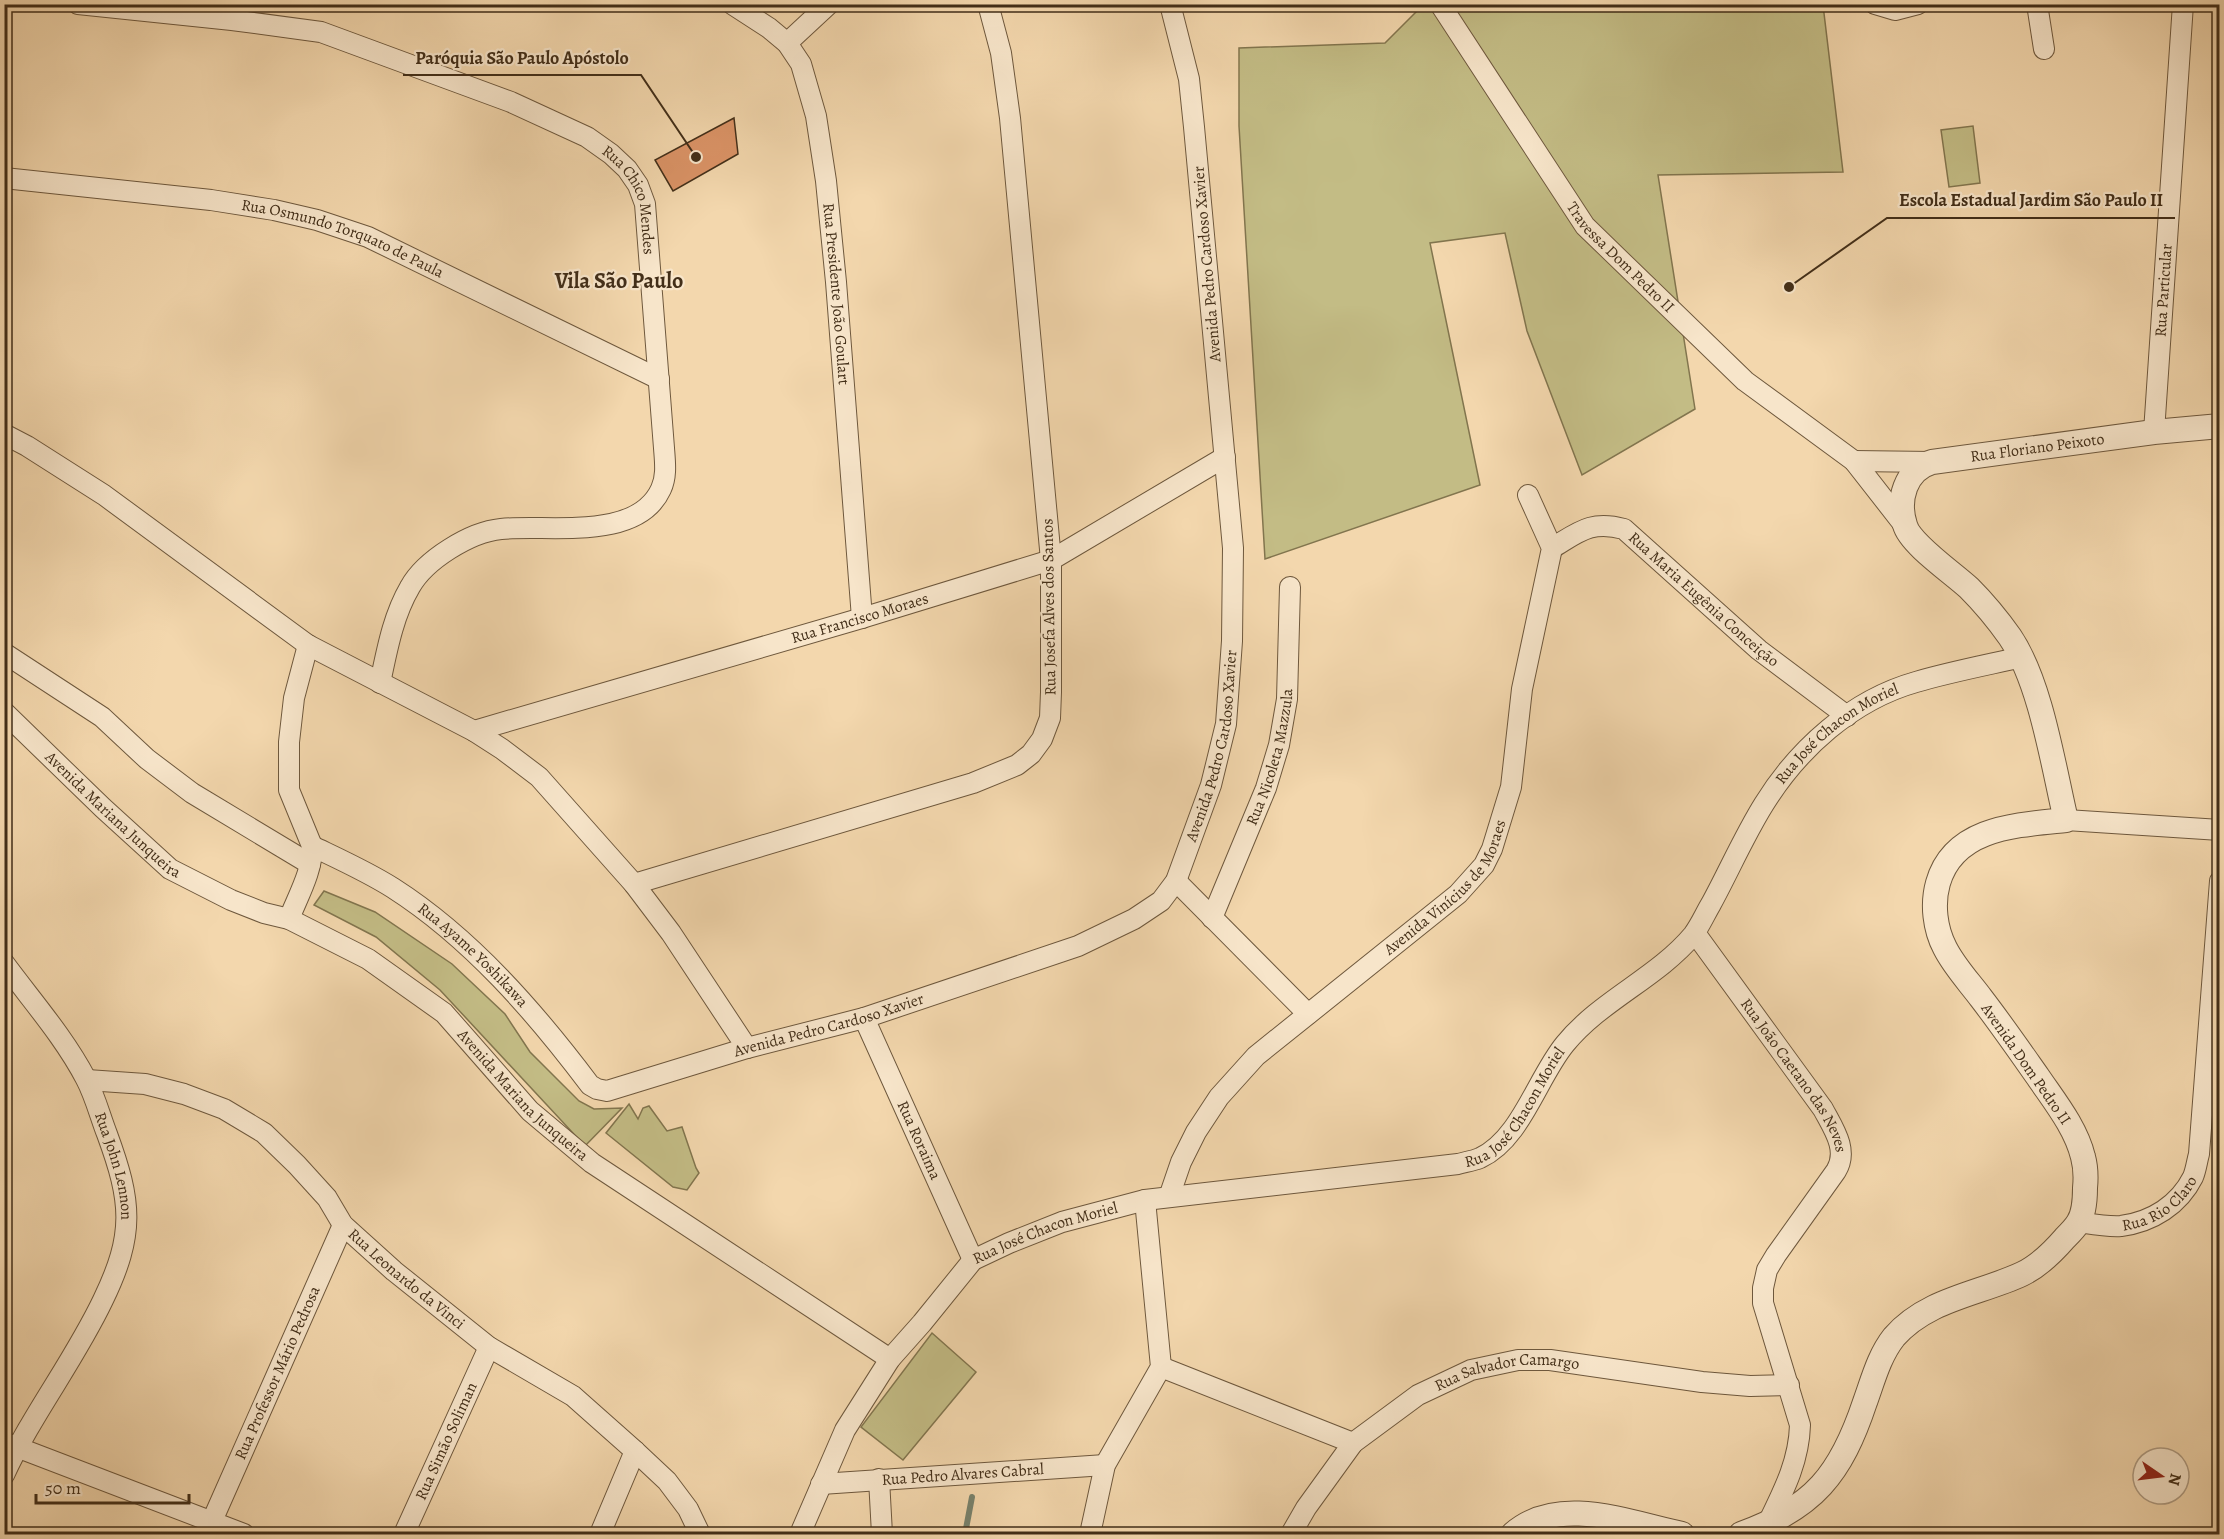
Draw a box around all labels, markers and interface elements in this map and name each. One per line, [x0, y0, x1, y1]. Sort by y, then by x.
callout: Paróquia São Paulo Apóstolo [403, 39, 641, 75]
text: Paróquia São Paulo Apóstolo [415, 46, 629, 70]
street label: Rua Chico Mendes [598, 140, 660, 255]
street label: Avenida Pedro Cardoso Xavier [1187, 165, 1227, 364]
callout: Escola Estadual Jardim São Paulo II [1887, 182, 2175, 218]
text: Escola Estadual Jardim São Paulo II [1899, 188, 2163, 212]
street label: Rua Osmundo Torquato de Paula [240, 194, 448, 284]
street label: Travessa Dom Pedro II [1561, 198, 1679, 318]
street label: Rua Presidente João Goulart [817, 202, 855, 386]
street label: Rua Particular [2149, 243, 2178, 338]
district label: Vila São Paulo [554, 266, 683, 296]
street label: Rua Floriano Peixoto [1969, 428, 2106, 468]
street label: Rua Josefa Alves dos Santos [1036, 518, 1062, 696]
street label: Rua Maria Eugênia Conceição [1623, 527, 1783, 672]
street label: Rua Francisco Moraes [789, 587, 931, 649]
street label: Avenida Pedro Cardoso Xavier [1180, 649, 1242, 846]
street label: Rua José Chacon Moriel [1770, 678, 1902, 789]
street label: Rua Nicoleta Mazzula [1241, 688, 1298, 829]
street label: Avenida Mariana Junqueira [39, 746, 185, 884]
street label: Avenida Vinícius de Moraes [1378, 817, 1511, 961]
street label: Rua Ayame Yoshikawa [413, 898, 534, 1013]
street label: Avenida Pedro Cardoso Xavier [730, 988, 927, 1063]
street label: Rua João Caetano das Neves [1735, 994, 1852, 1154]
street label: Avenida Dom Pedro II [1975, 998, 2076, 1129]
street label: Avenida Mariana Junqueira [452, 1024, 593, 1167]
street label: Rua José Chacon Moriel [1462, 1043, 1570, 1173]
street label: Rua Roraima [892, 1097, 947, 1184]
street label: Rua John Lennon [89, 1109, 137, 1220]
street label: Rua Rio Claro [2120, 1172, 2202, 1237]
street label: Rua José Chacon Moriel [969, 1197, 1120, 1270]
street label: Rua Leonardo da Vinci [343, 1223, 470, 1335]
street label: Rua Professor Mário Pedrosa [229, 1282, 326, 1463]
street label: Rua Salvador Camargo [1431, 1349, 1581, 1397]
street label: Rua Simão Soliman [410, 1378, 483, 1504]
north arrow [2131, 1446, 2191, 1506]
street label: Rua Pedro Alvares Cabral [881, 1458, 1045, 1491]
scale bar [36, 1467, 189, 1505]
text: N [2162, 1471, 2187, 1488]
text: 50 m [45, 1476, 81, 1500]

